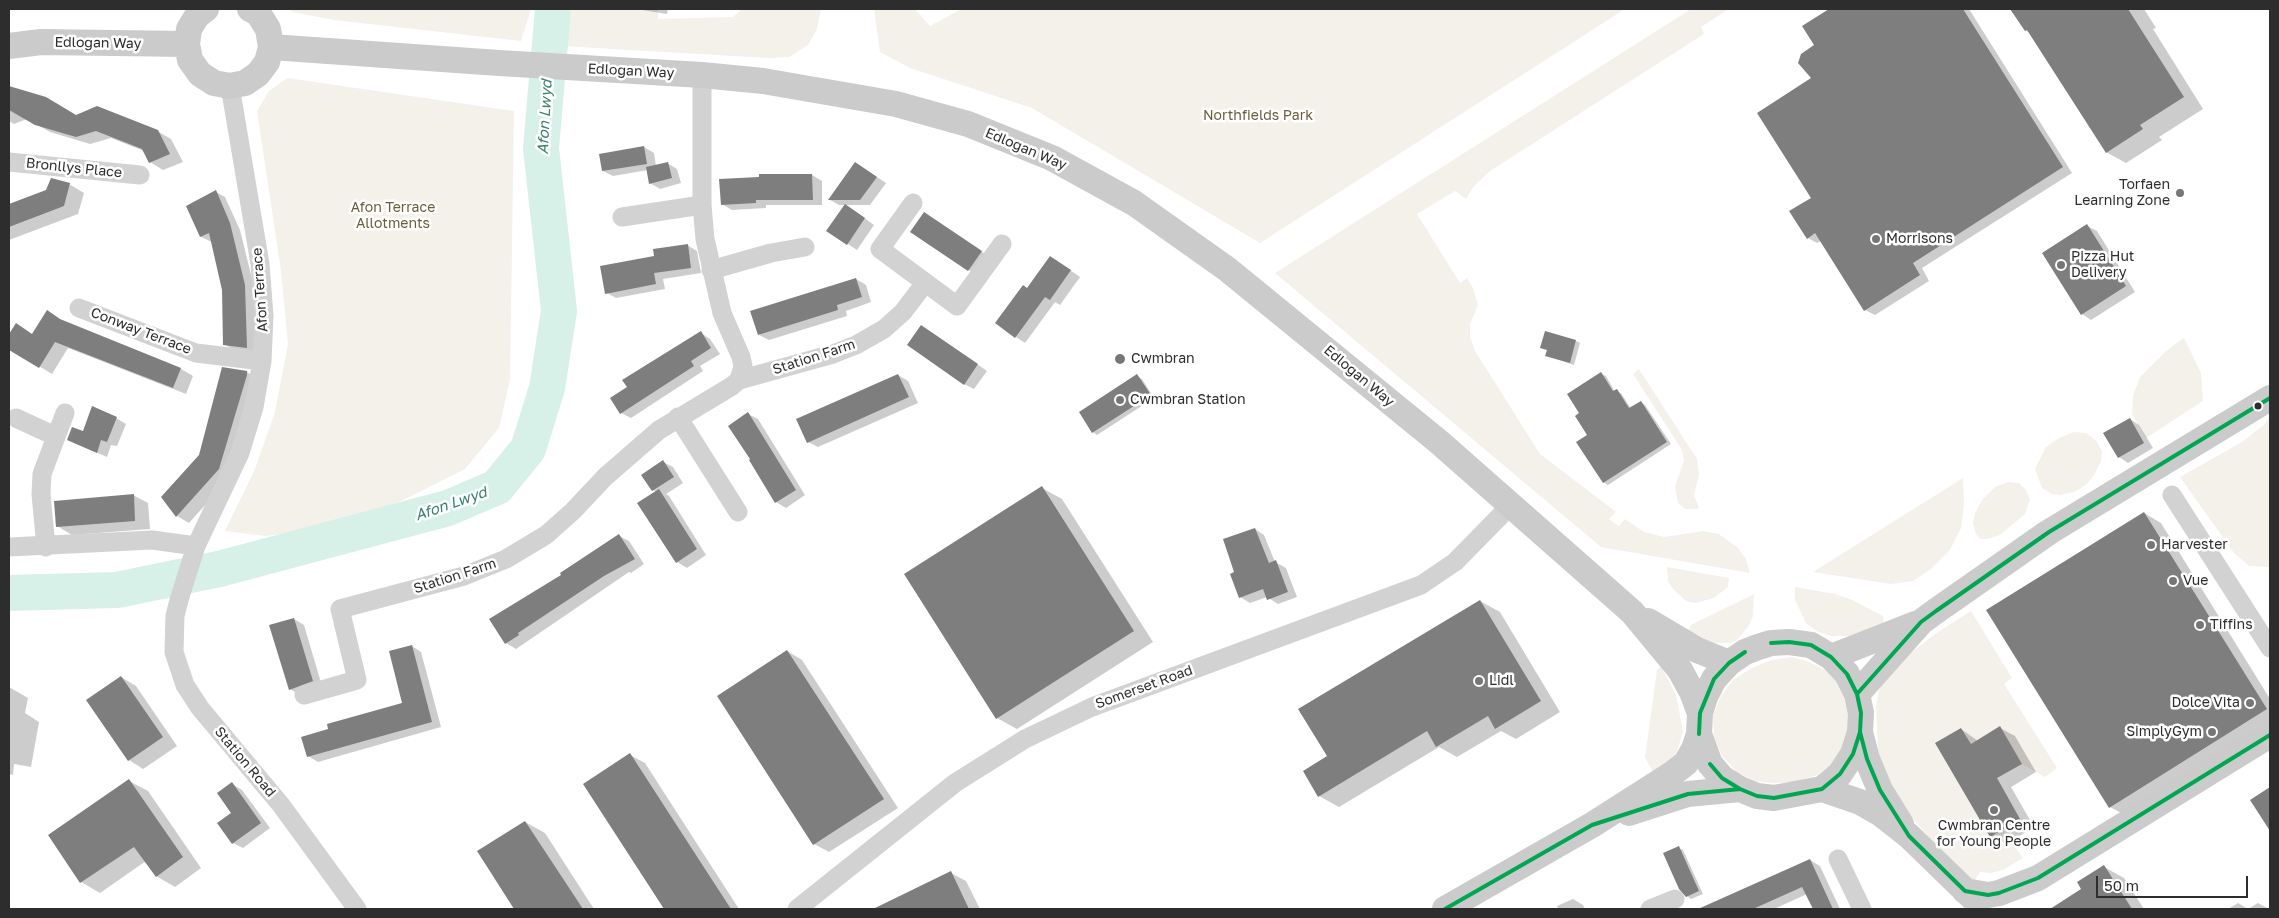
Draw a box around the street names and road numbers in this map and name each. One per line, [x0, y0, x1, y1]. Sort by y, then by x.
street label: Edlogan Way [54, 34, 142, 52]
street label: Edlogan Way [587, 60, 675, 82]
street label: Edlogan Way [983, 124, 1069, 174]
street label: Bronllys Place [25, 155, 123, 181]
street label: Afon Terrace [249, 247, 271, 333]
street label: Conway Terrace [88, 304, 194, 358]
street label: Station Farm [771, 336, 857, 378]
street label: Edlogan Way [1320, 342, 1398, 410]
street label: Station Farm [412, 555, 498, 597]
street label: Somerset Road [1093, 662, 1195, 712]
street label: Station Road [211, 724, 279, 800]

